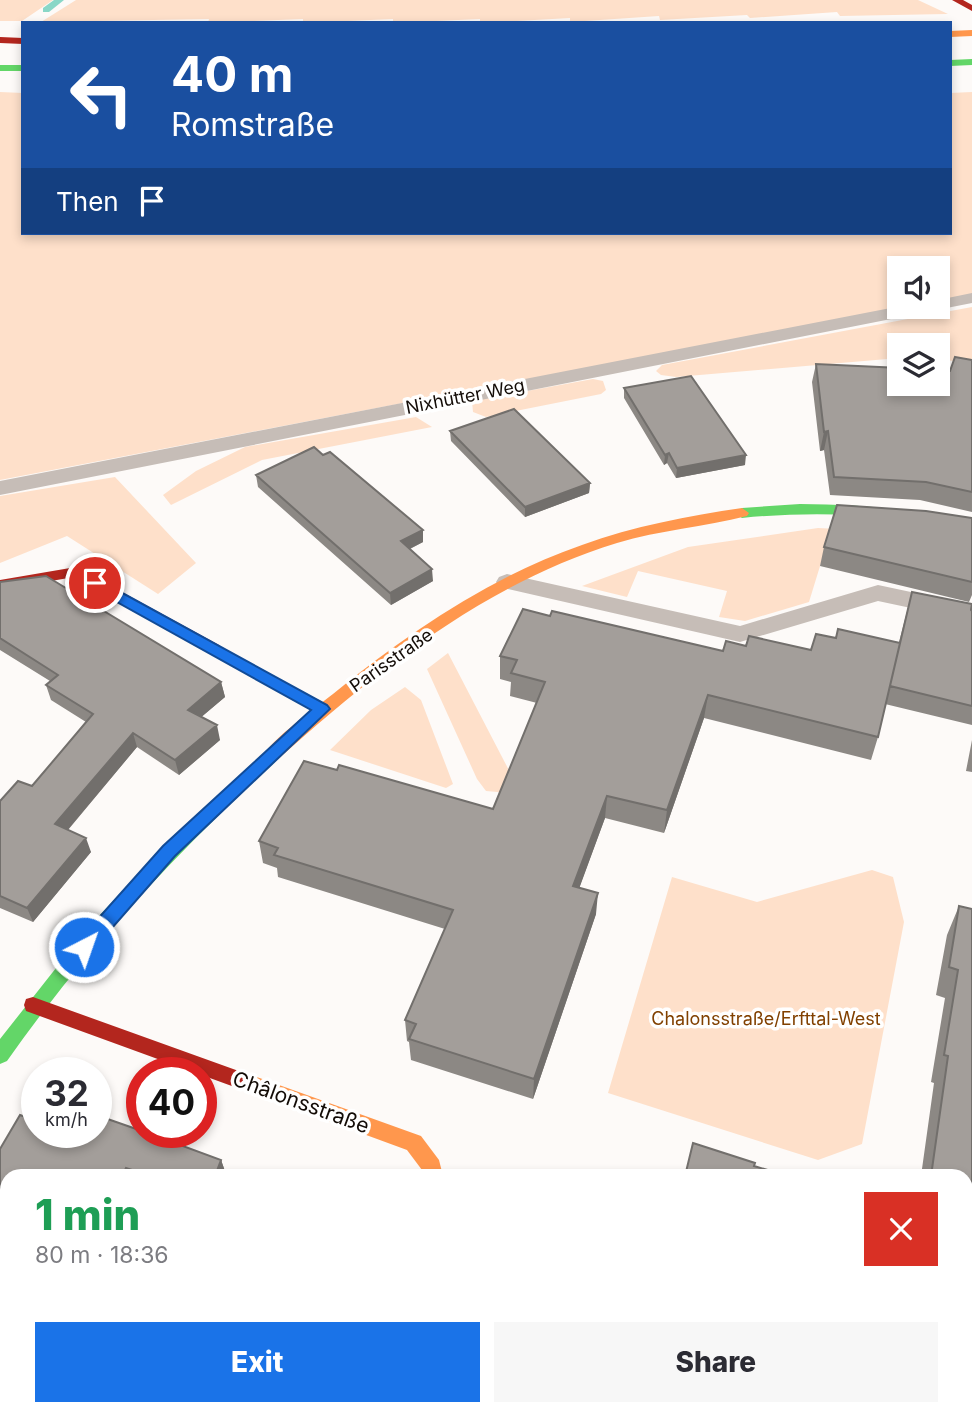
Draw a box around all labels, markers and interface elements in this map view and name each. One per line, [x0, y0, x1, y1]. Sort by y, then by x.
text: 40 m [171, 45, 294, 104]
icon: left [56, 49, 147, 140]
text: Romstraße [171, 105, 334, 144]
icon: arrive [133, 182, 171, 220]
text: Then [56, 186, 119, 217]
map controls [887, 256, 950, 396]
button: sound [887, 256, 950, 319]
button: layers [887, 333, 950, 396]
street label: Nixhütter Weg [404, 374, 526, 418]
pin [65, 553, 125, 613]
icon: arrive [76, 564, 114, 602]
street label: Parisstraße [345, 624, 437, 696]
position arrow [47, 910, 121, 984]
park label: Chalonsstraße/Erfttal-West [651, 1008, 881, 1029]
speed limit sign: 40 [126, 1057, 217, 1148]
street label: Châlonsstraße [229, 1066, 373, 1138]
text: 32 [44, 1072, 89, 1114]
text: km/h [45, 1109, 88, 1130]
text: 1 min [35, 1189, 140, 1240]
button: close [864, 1192, 938, 1266]
text: 80 m · 18:36 [35, 1241, 169, 1269]
button: Exit [35, 1322, 480, 1402]
button: Share [494, 1322, 938, 1402]

